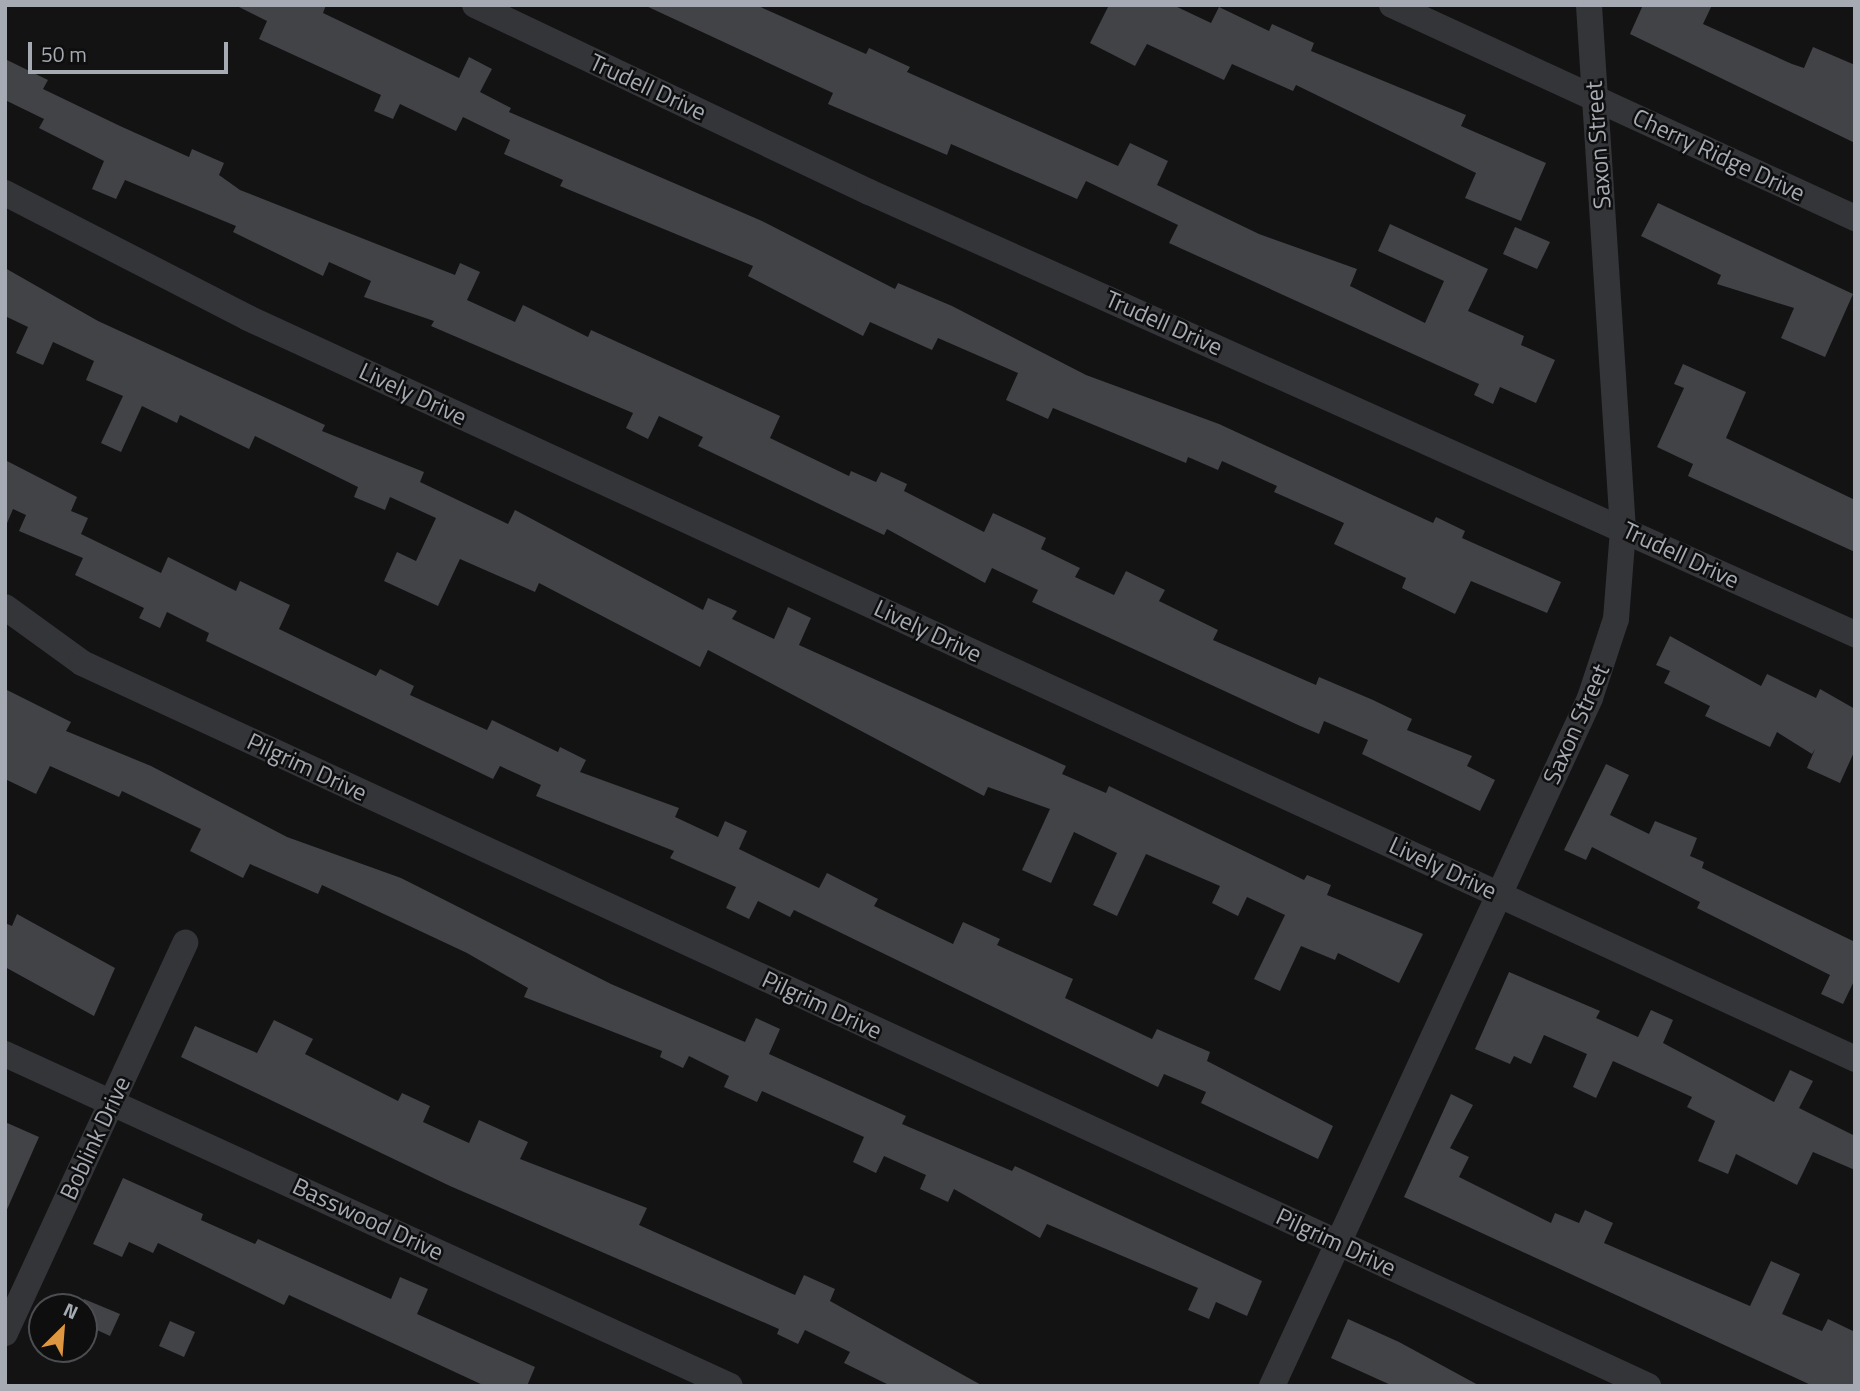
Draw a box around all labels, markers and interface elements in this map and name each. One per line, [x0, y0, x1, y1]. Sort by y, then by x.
scale bar [32, 28, 231, 72]
text: 50 m [41, 38, 87, 70]
street label: Trudell Drive [585, 47, 711, 127]
street label: Saxon Street [1579, 80, 1617, 210]
street label: Cherry Ridge Drive [1628, 103, 1810, 207]
street label: Trudell Drive [1101, 284, 1227, 362]
street label: Lively Drive [355, 357, 471, 431]
street label: Trudell Drive [1618, 515, 1744, 595]
street label: Lively Drive [870, 594, 986, 668]
street label: Saxon Street [1537, 660, 1615, 788]
street label: Pilgrim Drive [243, 727, 371, 807]
street label: Lively Drive [1385, 831, 1501, 905]
street label: Pilgrim Drive [758, 965, 886, 1045]
street label: Boblink Drive [54, 1072, 136, 1204]
street label: Basswood Drive [288, 1172, 448, 1266]
street label: Pilgrim Drive [1272, 1202, 1400, 1282]
north arrow [28, 1293, 98, 1363]
text: N [59, 1294, 83, 1326]

